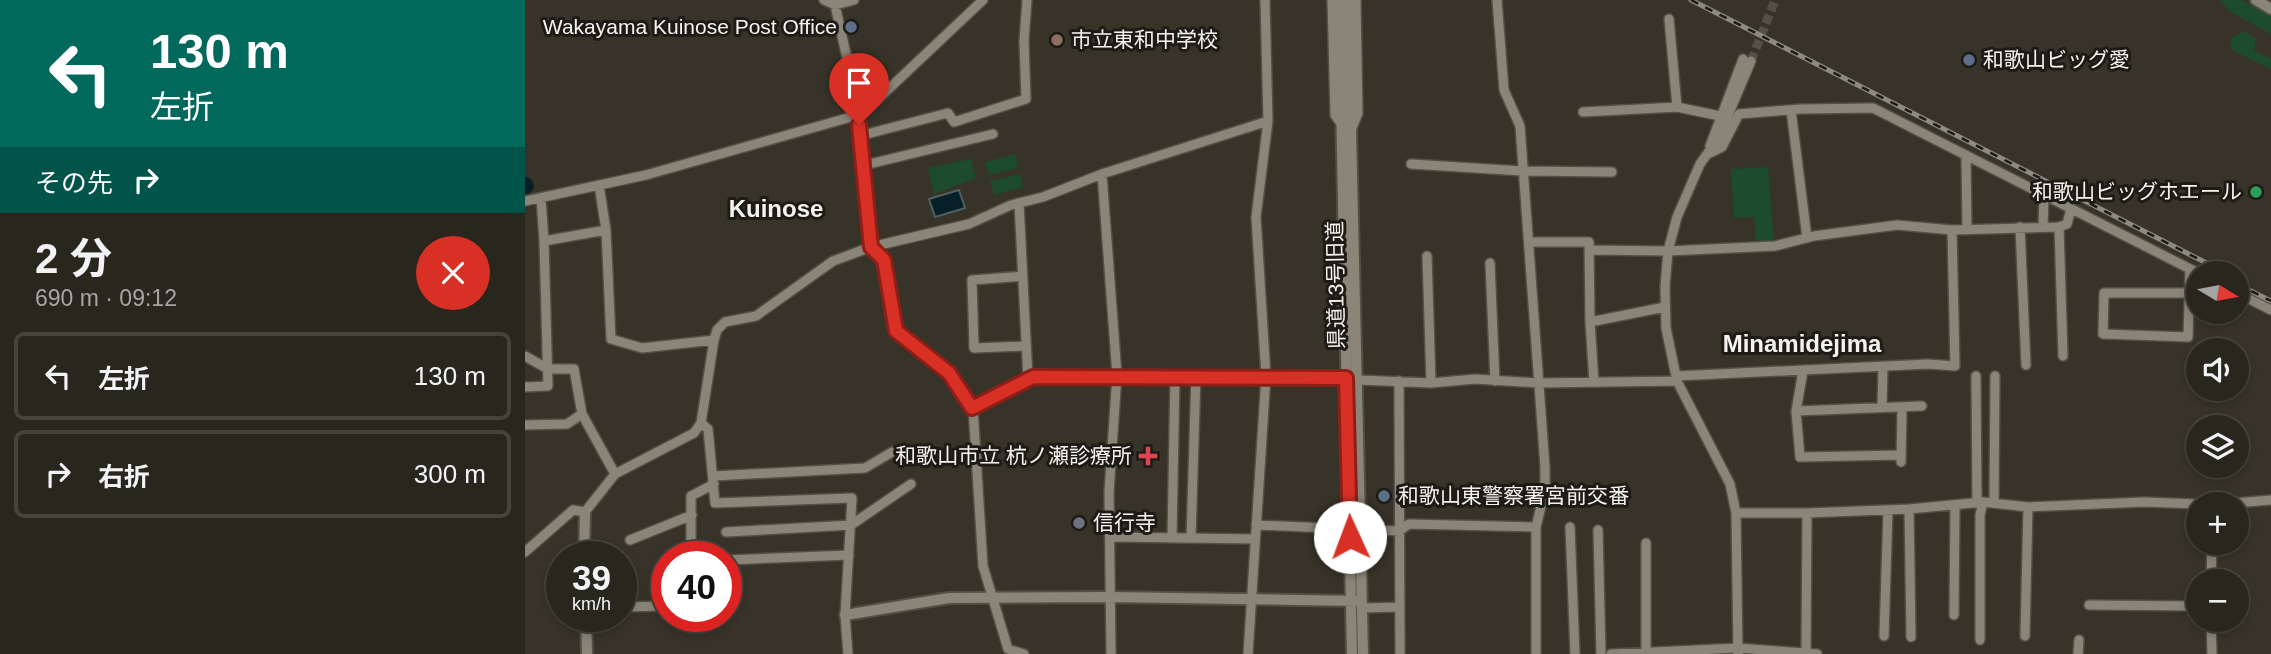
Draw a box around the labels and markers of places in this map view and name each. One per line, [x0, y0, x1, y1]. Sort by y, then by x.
place label: Wakayama Kuinose Post Office [543, 15, 837, 38]
marker: Wakayama Kuinose Post Office [843, 19, 859, 35]
place label: 市立東和中学校 [1071, 28, 1218, 51]
marker: 市立東和中学校 [1049, 32, 1065, 48]
place label: 和歌山ビッグ愛 [1983, 48, 2130, 71]
marker: 和歌山ビッグ愛 [1961, 52, 1977, 68]
pin [829, 53, 889, 125]
place label: 和歌山ビッグホエール [2032, 180, 2242, 203]
marker: 和歌山ビッグホエール [2248, 184, 2264, 200]
place label: 和歌山市立 杭ノ瀬診療所 [895, 444, 1132, 467]
marker: 和歌山市立 杭ノ瀬診療所 [1138, 446, 1158, 466]
place label: 和歌山東警察署宮前交番 [1398, 484, 1629, 507]
marker: 和歌山東警察署宮前交番 [1376, 488, 1392, 504]
place label: 信行寺 [1093, 511, 1156, 534]
marker: 信行寺 [1071, 515, 1087, 531]

